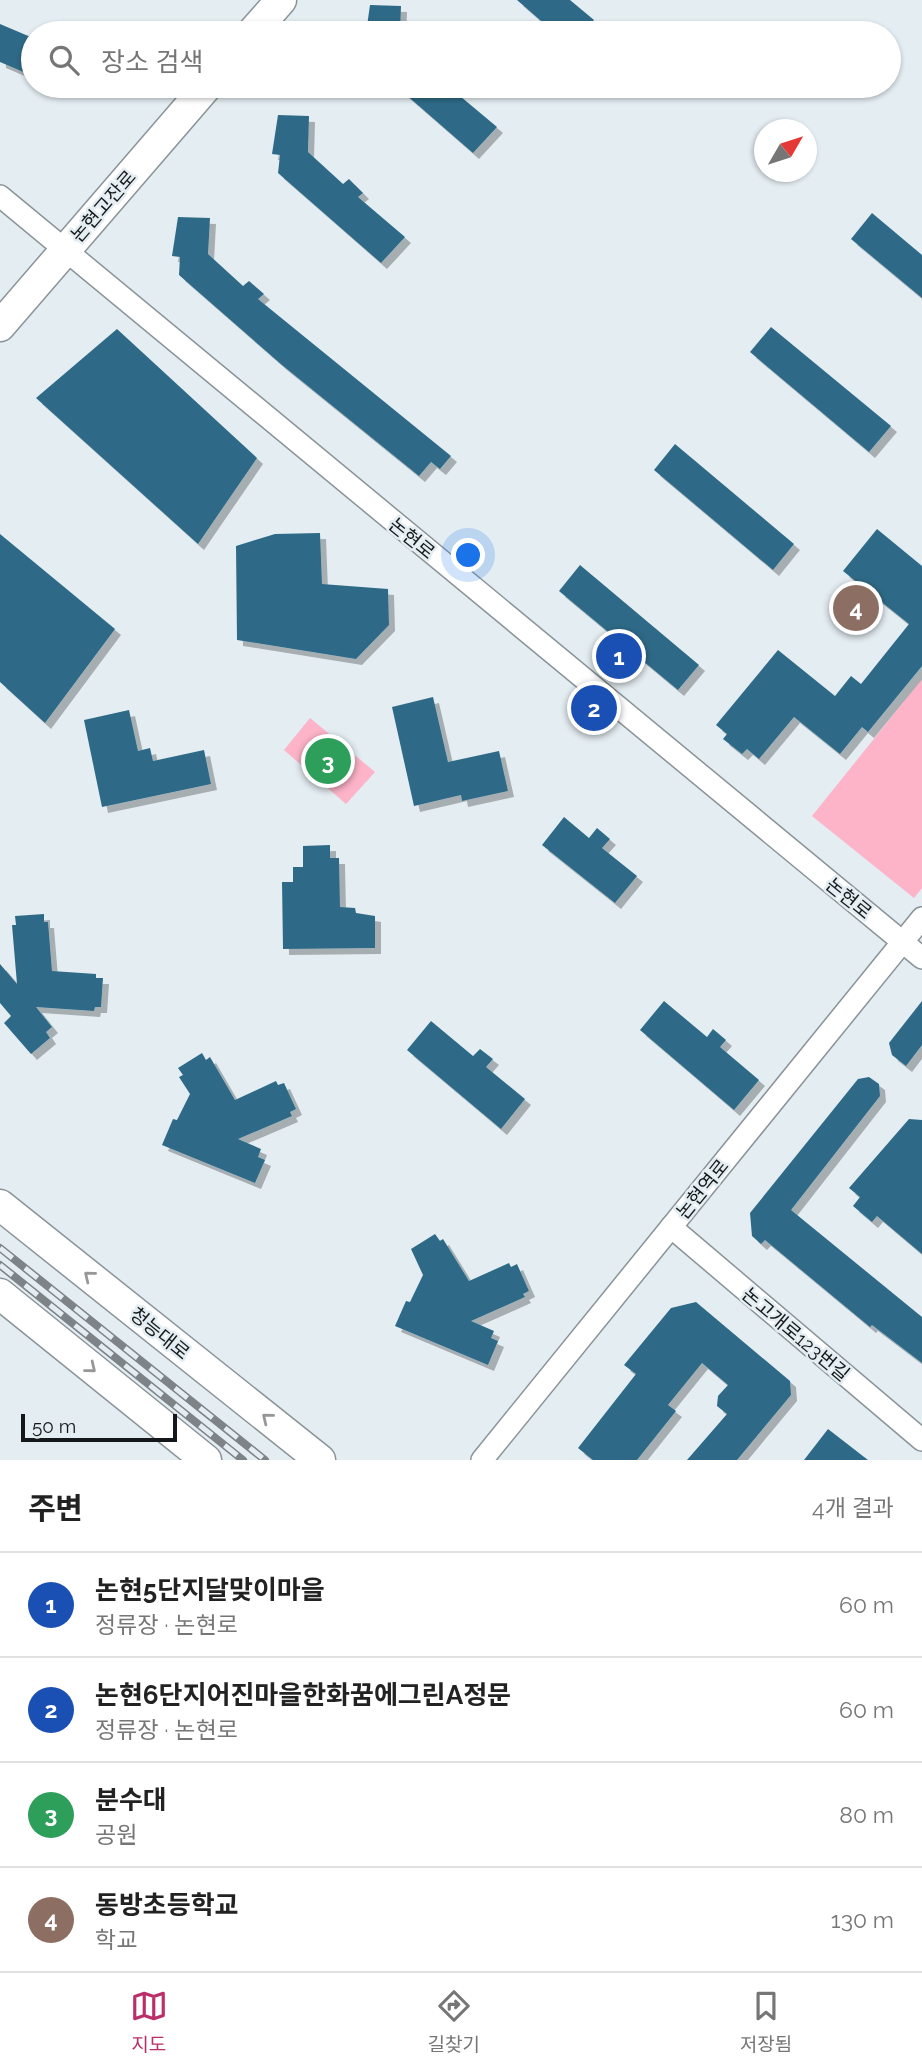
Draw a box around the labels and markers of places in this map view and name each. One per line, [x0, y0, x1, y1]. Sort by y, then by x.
pin: 4 [833, 582, 879, 634]
pin: 1 [596, 630, 642, 682]
pin: 2 [571, 682, 617, 734]
pin: 3 [305, 735, 351, 787]

